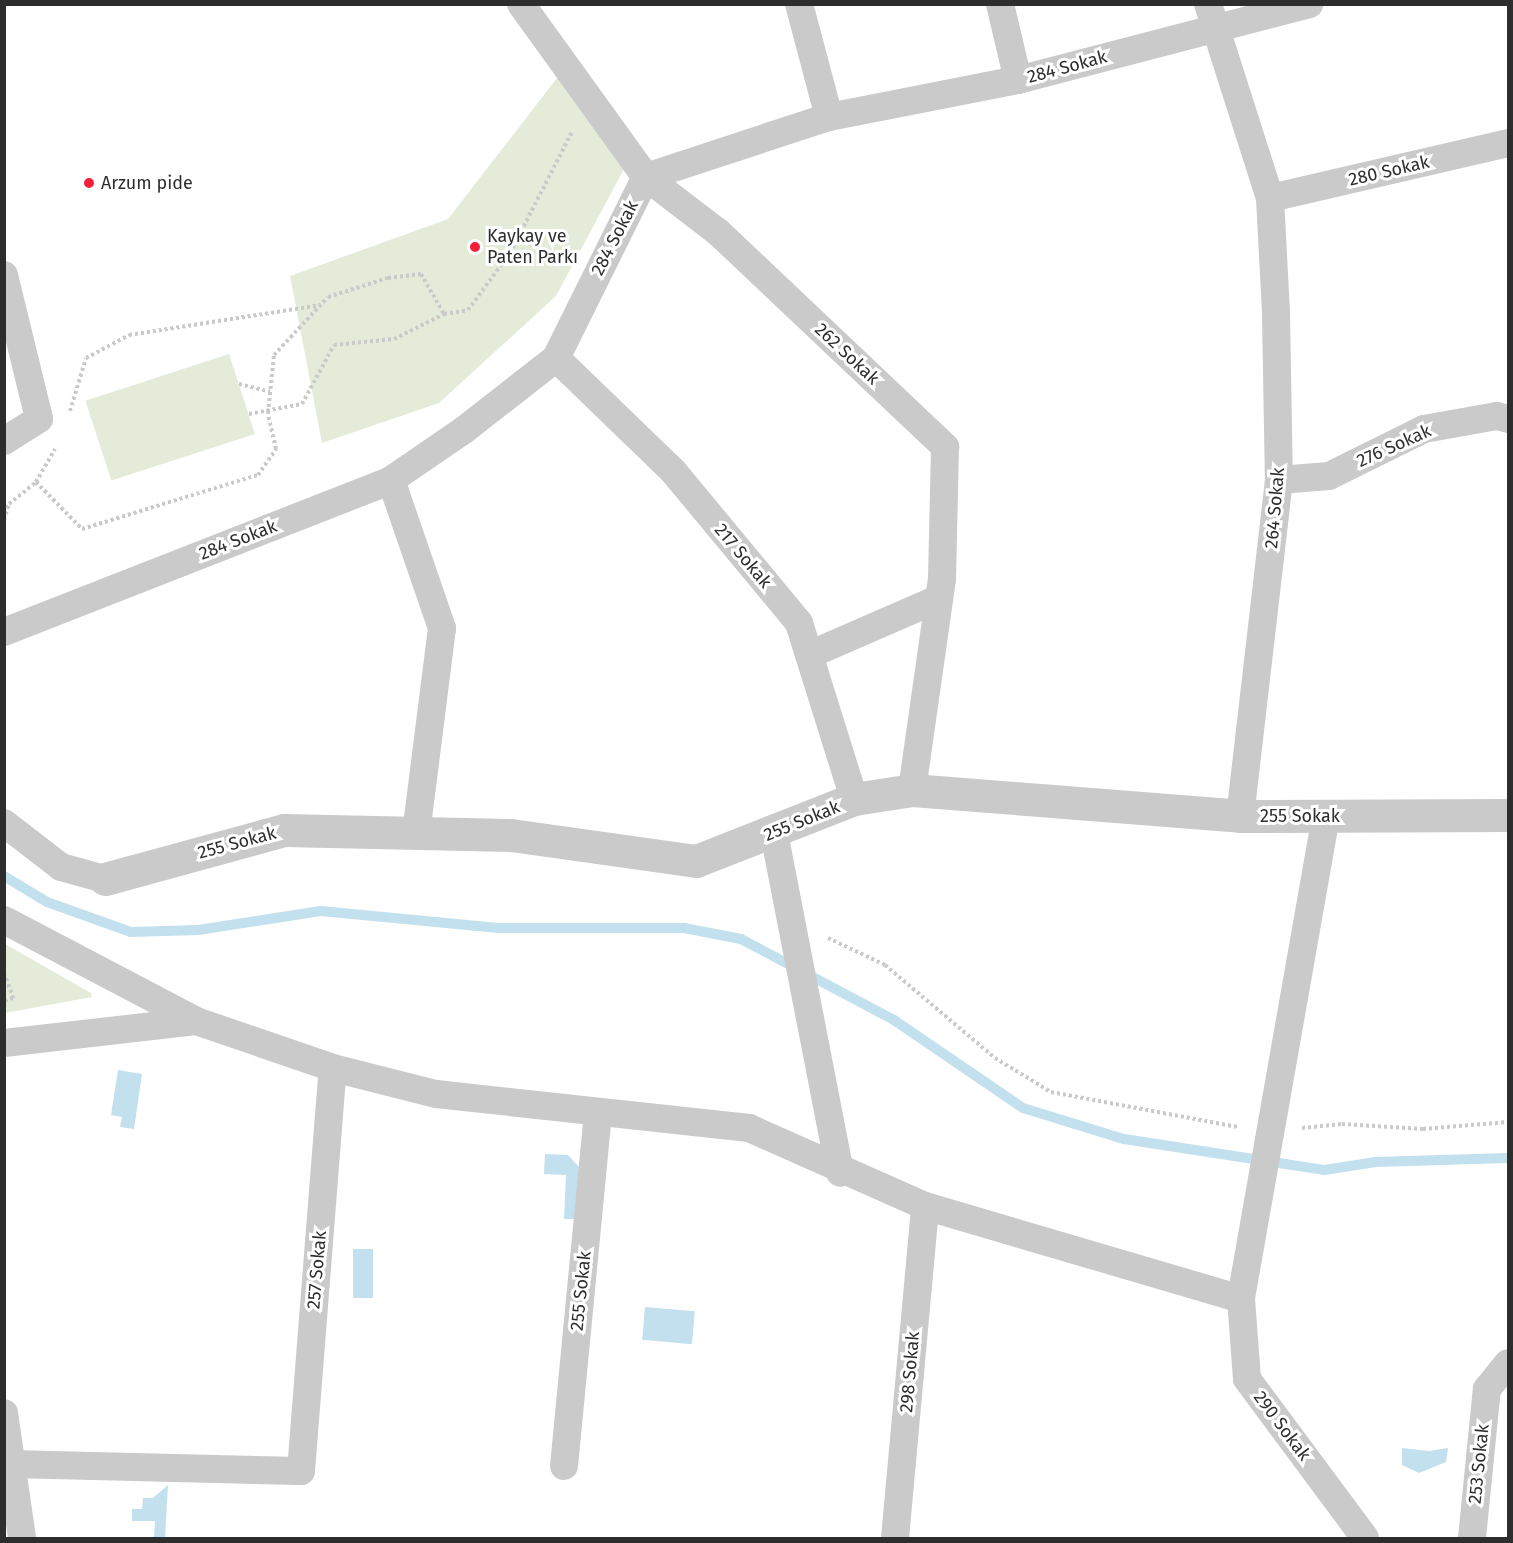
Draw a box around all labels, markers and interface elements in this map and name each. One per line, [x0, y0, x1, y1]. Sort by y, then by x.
street label: 284 Sokak [1025, 46, 1109, 88]
street label: 280 Sokak [1347, 151, 1431, 191]
place label: Arzum pide [101, 172, 193, 194]
marker: Arzum pide [82, 176, 96, 190]
street label: 284 Sokak [587, 197, 643, 279]
place label: Kaykay ve Paten Parkı [487, 226, 578, 268]
marker: Kaykay ve Paten Parkı [468, 240, 482, 254]
street label: 262 Sokak [810, 319, 884, 389]
street label: 276 Sokak [1354, 420, 1434, 472]
street label: 264 Sokak [1261, 467, 1289, 549]
street label: 284 Sokak [196, 515, 280, 565]
street label: 217 Sokak [710, 519, 776, 593]
street label: 255 Sokak [761, 796, 843, 846]
street label: 255 Sokak [1260, 805, 1340, 827]
street label: 255 Sokak [196, 822, 278, 864]
street label: 257 Sokak [303, 1230, 331, 1310]
street label: 255 Sokak [566, 1250, 596, 1332]
street label: 298 Sokak [896, 1331, 924, 1413]
street label: 290 Sokak [1249, 1387, 1315, 1465]
street label: 253 Sokak [1464, 1423, 1494, 1505]

